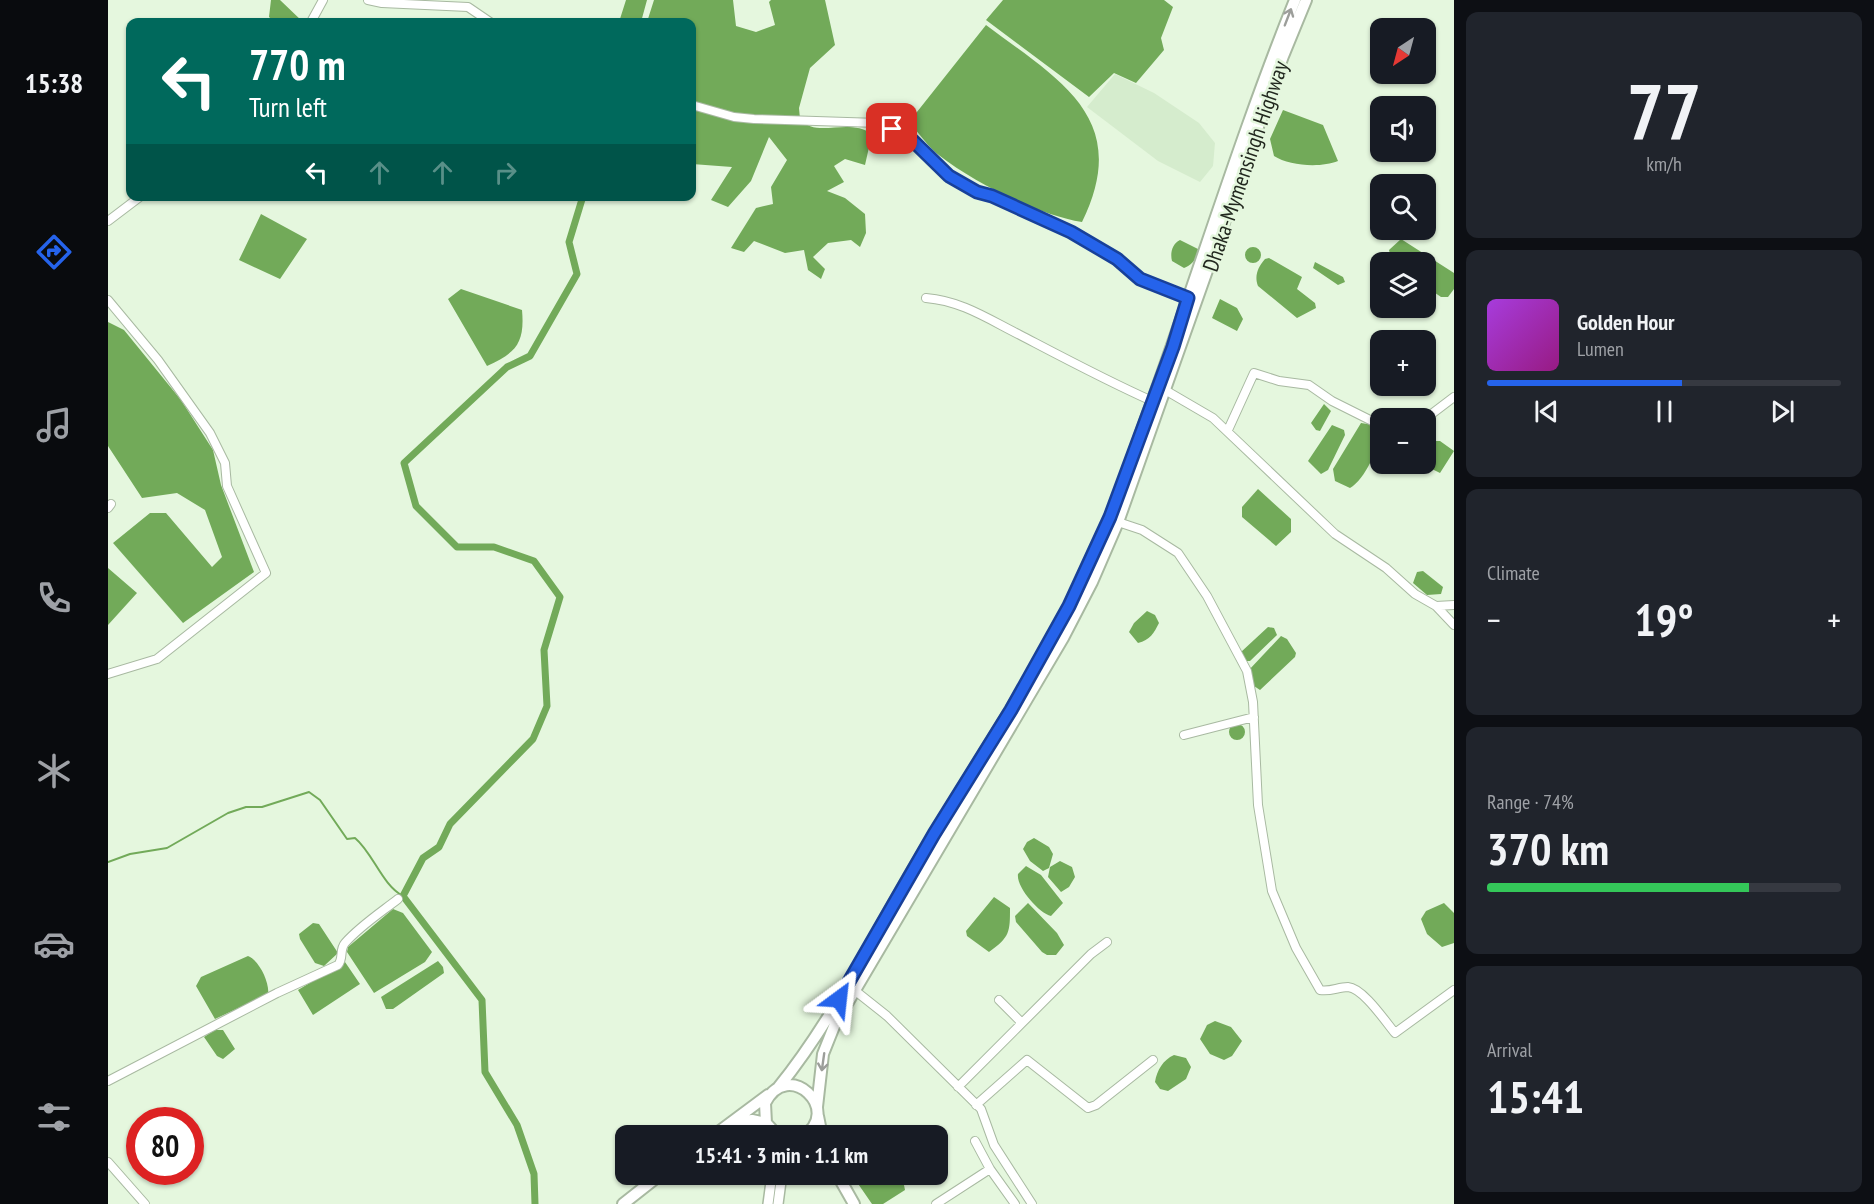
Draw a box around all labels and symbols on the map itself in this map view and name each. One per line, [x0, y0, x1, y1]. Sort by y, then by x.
one-way arrow [1283, 8, 1294, 27]
north arrow [1370, 18, 1436, 84]
street label: Dhaka-Mymensingh Highway [1196, 56, 1294, 275]
pin [866, 103, 917, 154]
position arrow [807, 967, 871, 1031]
one-way arrow [817, 1051, 828, 1071]
speed limit sign: 80 [126, 1107, 204, 1185]

